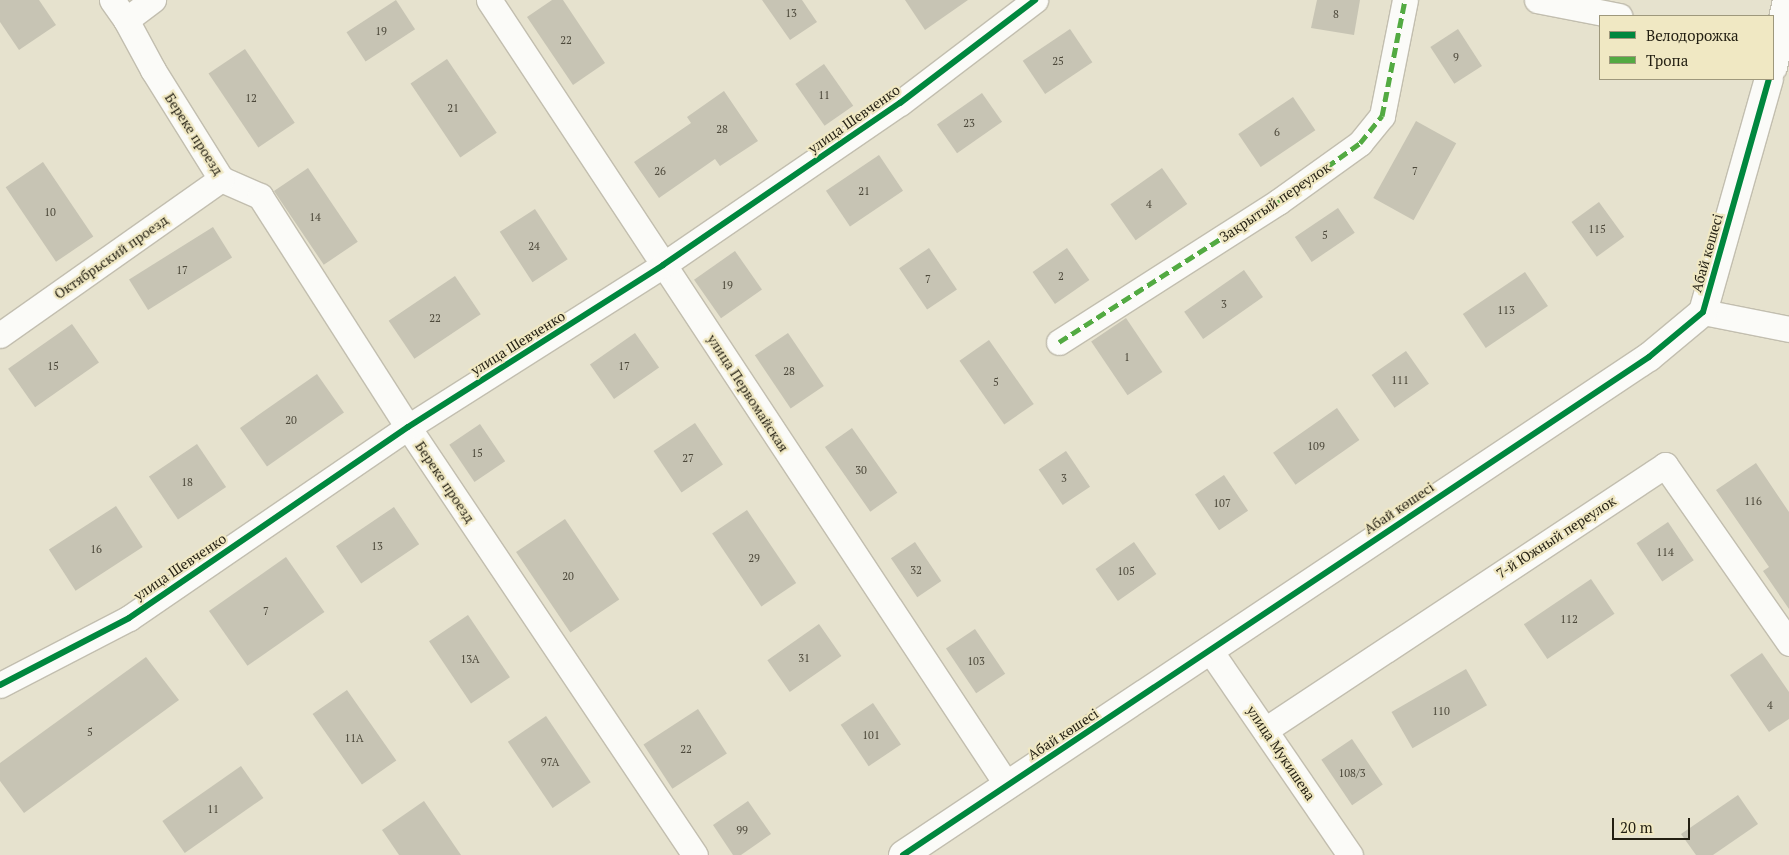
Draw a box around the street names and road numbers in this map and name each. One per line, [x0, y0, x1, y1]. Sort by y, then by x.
street label: улица Шевченко [805, 81, 903, 157]
street label: Береке проезд [161, 90, 227, 178]
street label: Закрытый переулок [1216, 159, 1334, 245]
street label: Октябрьский проезд [51, 211, 171, 303]
street label: Абай көшесі [1688, 212, 1726, 294]
street label: улица Шевченко [468, 307, 568, 379]
street label: улица Первомайская [704, 331, 792, 455]
street label: Береке проезд [412, 438, 478, 526]
street label: Абай көшесі [1361, 478, 1437, 538]
street label: 7-й Южный переулок [1493, 492, 1619, 582]
street label: улица Шевченко [131, 530, 229, 604]
street label: улица Мукишева [1243, 703, 1319, 803]
street label: Абай көшесі [1025, 705, 1101, 763]

